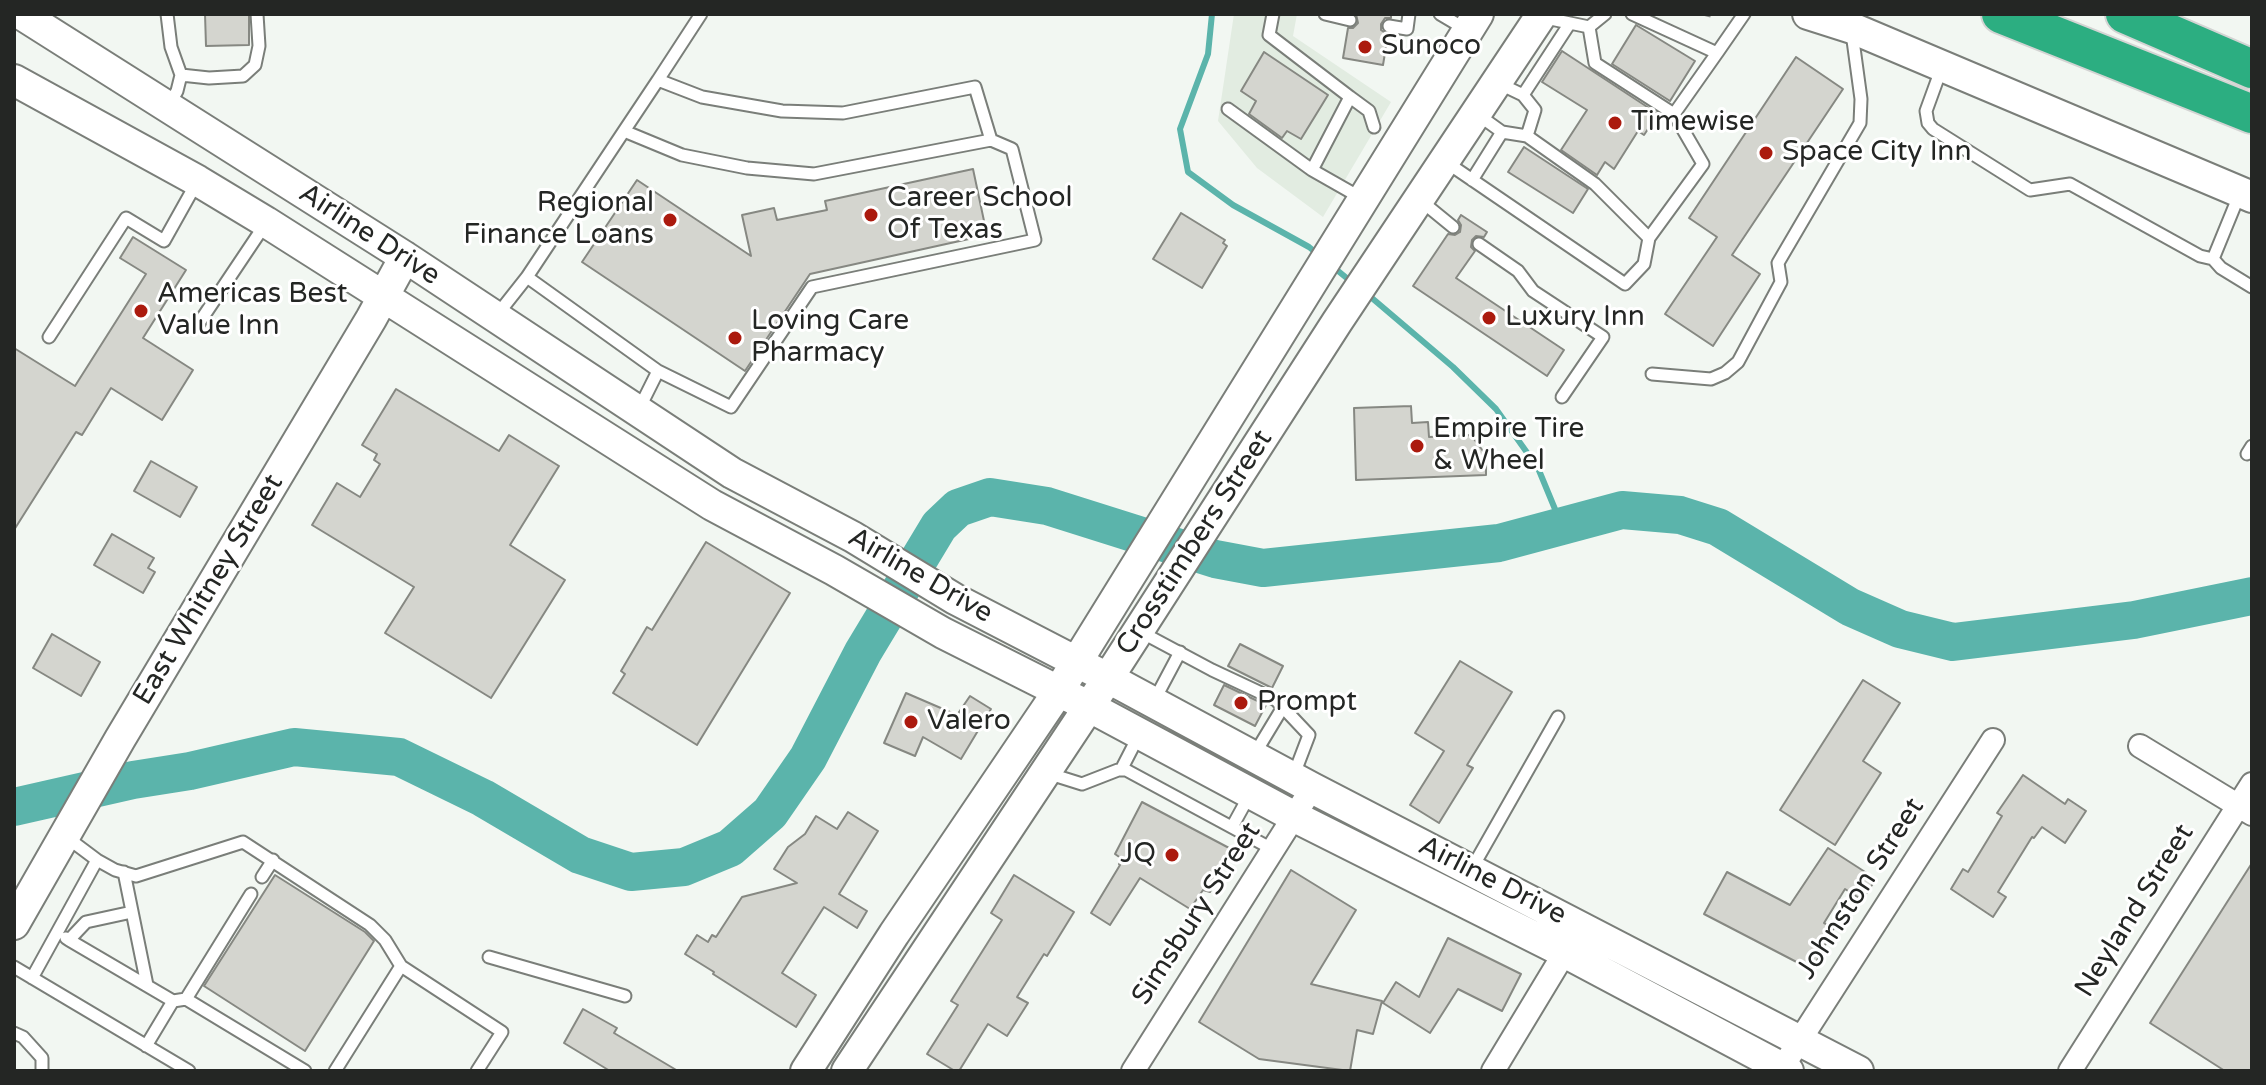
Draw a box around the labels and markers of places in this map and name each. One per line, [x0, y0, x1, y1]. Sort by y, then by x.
place label: Sunoco [1381, 30, 1481, 64]
marker: Sunoco [1356, 38, 1374, 56]
place label: Timewise [1631, 106, 1755, 140]
marker: Timewise [1606, 114, 1624, 132]
place label: Space City Inn [1782, 136, 1971, 170]
marker: Space City Inn [1757, 144, 1775, 162]
place label: Career School Of Texas [887, 182, 1072, 248]
place label: Regional Finance Loans [463, 187, 654, 253]
marker: Career School Of Texas [862, 206, 880, 224]
marker: Regional Finance Loans [661, 211, 679, 229]
place label: Americas Best Value Inn [157, 278, 347, 344]
place label: Luxury Inn [1505, 301, 1645, 335]
marker: Americas Best Value Inn [132, 302, 150, 320]
place label: Loving Care Pharmacy [751, 305, 909, 371]
marker: Luxury Inn [1480, 309, 1498, 327]
marker: Loving Care Pharmacy [726, 329, 744, 347]
place label: Empire Tire & Wheel [1433, 413, 1584, 479]
marker: Empire Tire & Wheel [1408, 437, 1426, 455]
place label: Prompt [1257, 686, 1357, 720]
marker: Prompt [1232, 694, 1250, 712]
place label: Valero [927, 705, 1011, 739]
marker: Valero [902, 713, 920, 731]
place label: JQ [1120, 838, 1156, 872]
marker: JQ [1163, 846, 1181, 864]

